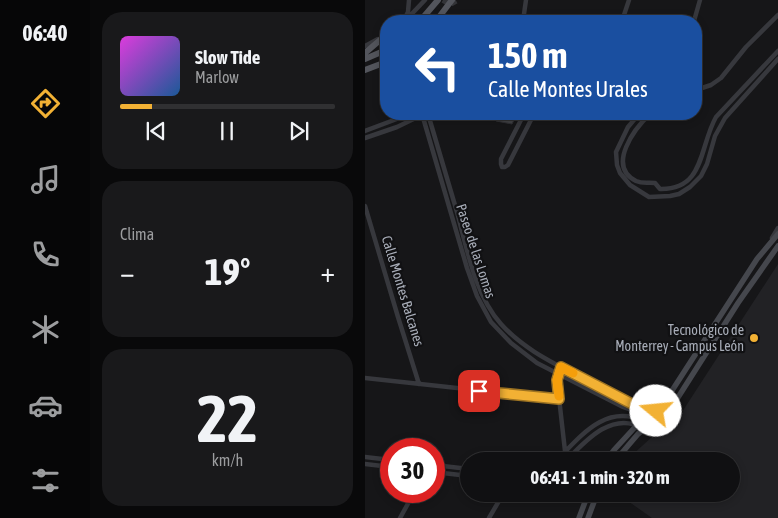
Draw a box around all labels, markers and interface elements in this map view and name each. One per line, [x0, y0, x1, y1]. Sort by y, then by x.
text: 06:40 [22, 20, 68, 46]
icon: left [405, 35, 470, 100]
text: 150 m [488, 35, 567, 75]
text: Slow Tide [195, 46, 260, 68]
text: Marlow [195, 68, 239, 86]
text: Calle Montes Urales [488, 76, 648, 102]
icon: directions [28, 86, 63, 121]
icon: previous [142, 117, 170, 145]
icon: pause [213, 117, 241, 145]
icon: next [285, 117, 313, 145]
icon: music [28, 162, 63, 197]
street label: Paseo de las Lomas [453, 202, 499, 300]
text: Clima [120, 225, 154, 243]
street label: Calle Montes Balcanes [379, 234, 427, 348]
icon: phone [28, 237, 63, 272]
text: 19° [204, 250, 251, 293]
text: − [120, 256, 135, 288]
text: + [320, 256, 335, 288]
icon: climate [28, 312, 63, 347]
place label: Tecnológico de Monterrey - Campus León [615, 322, 744, 354]
marker: Tecnológico de Monterrey - Campus León [748, 332, 760, 344]
pin [458, 370, 500, 412]
icon: arrive [465, 377, 493, 405]
text: 22 [197, 381, 258, 456]
position arrow [629, 384, 681, 436]
icon: car [28, 388, 63, 423]
speed limit sign: 30 [380, 438, 445, 503]
text: km/h [212, 451, 243, 469]
icon: filters [28, 463, 63, 498]
text: 06:41 · 1 min · 320 m [530, 466, 670, 488]

